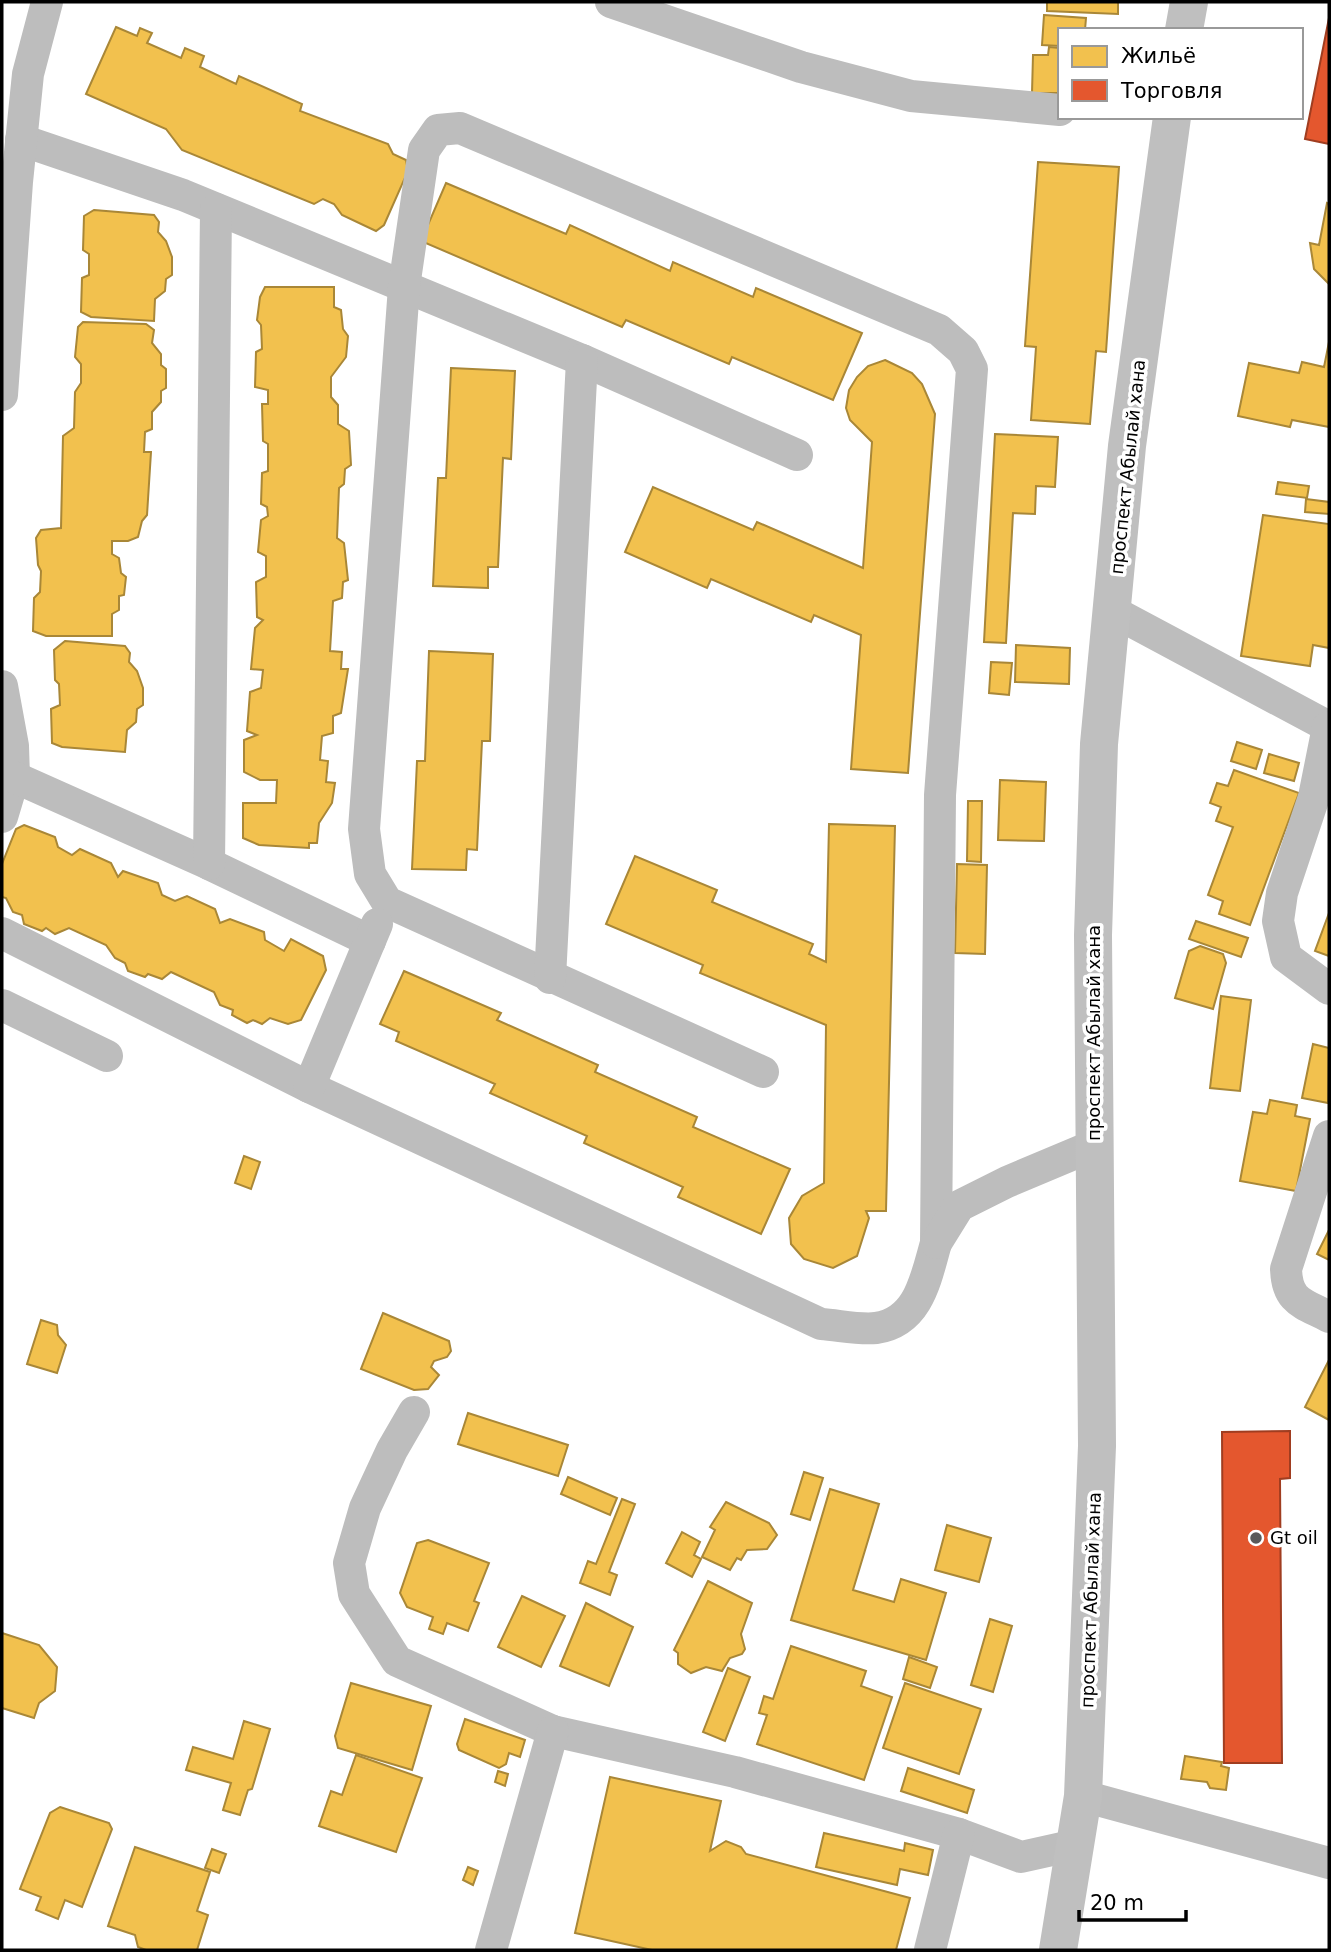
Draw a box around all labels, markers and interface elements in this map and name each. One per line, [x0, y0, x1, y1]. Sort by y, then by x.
legend [1058, 28, 1303, 119]
text: Жильё [1121, 44, 1196, 68]
text: Торговля [1120, 79, 1222, 103]
street label: проспект Абылай хана [1106, 358, 1149, 576]
street label: проспект Абылай хана [1083, 925, 1104, 1141]
street label: проспект Абылай хана [1076, 1492, 1105, 1708]
place label: Gt oil [1270, 1527, 1318, 1548]
marker: Gt oil [1248, 1530, 1264, 1546]
scale bar [1079, 1878, 1186, 1922]
text: 20 m [1090, 1891, 1144, 1915]

